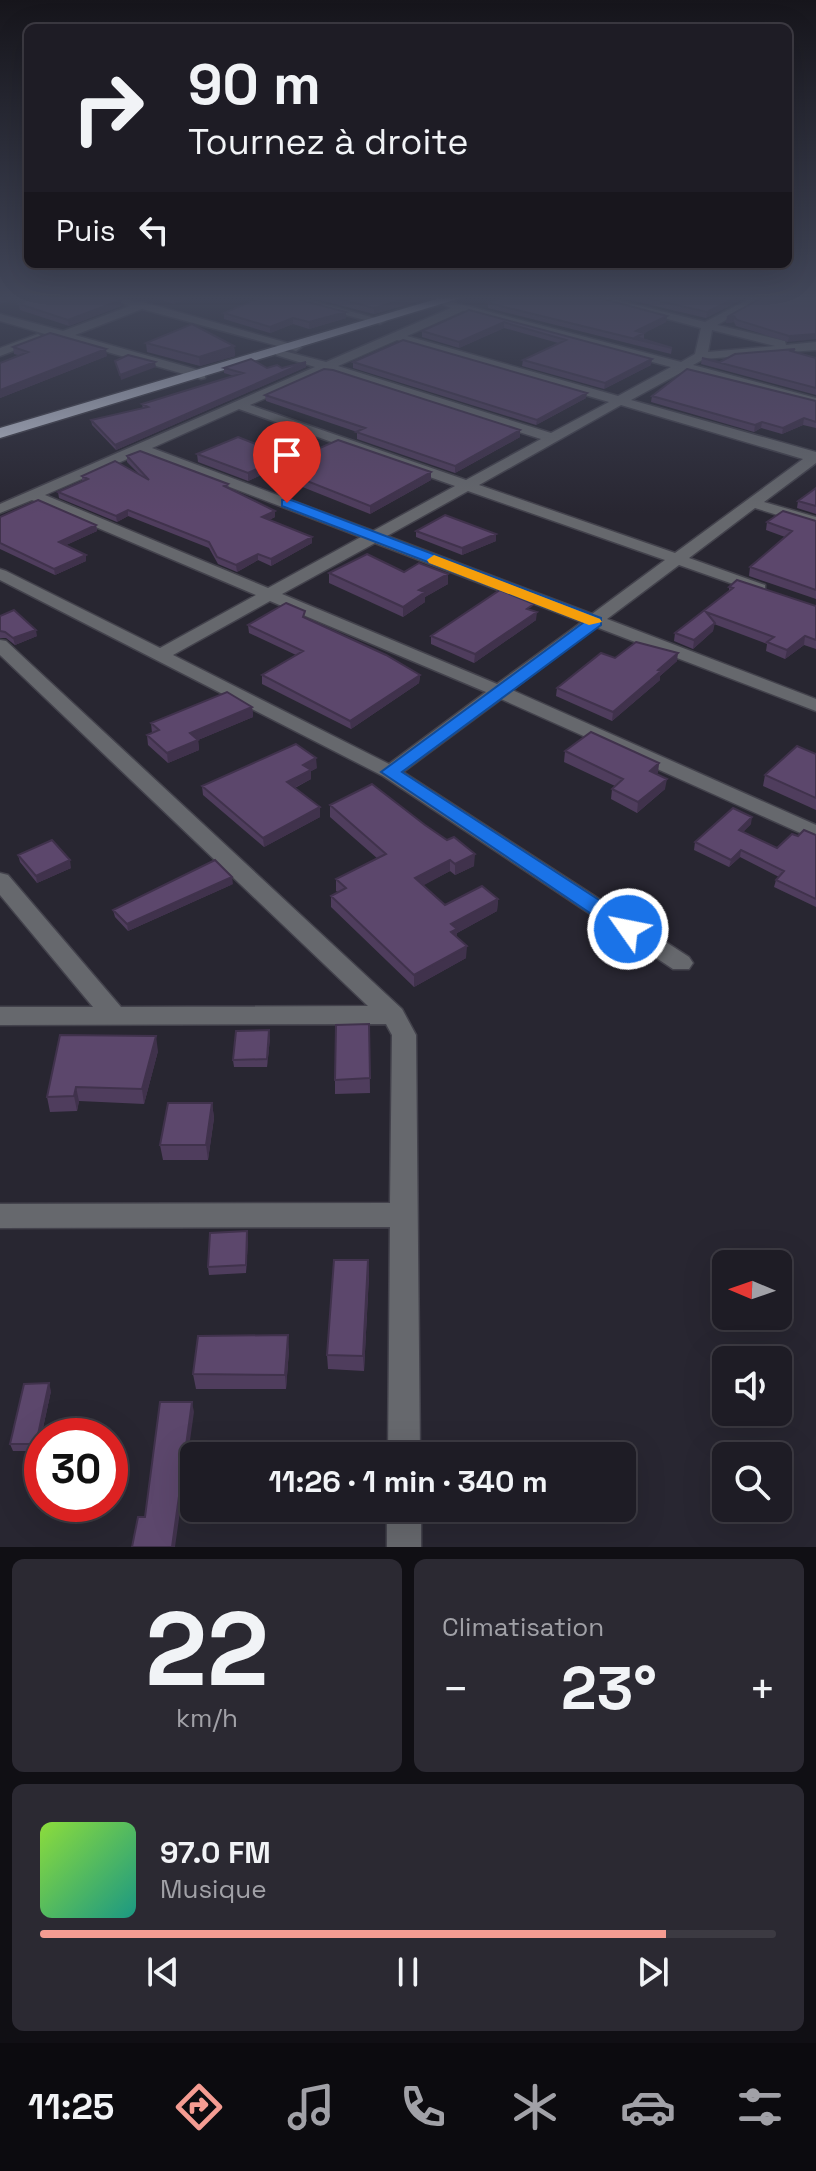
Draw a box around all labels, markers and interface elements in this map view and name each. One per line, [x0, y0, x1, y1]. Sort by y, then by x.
text: 90 m [188, 49, 321, 120]
icon: right [56, 56, 160, 160]
text: Tournez à droite [188, 119, 469, 165]
icon: left [132, 208, 176, 252]
text: Puis [56, 211, 116, 250]
pin [253, 421, 321, 503]
icon: arrive [265, 433, 309, 477]
position arrow [586, 887, 670, 971]
north arrow [712, 1250, 792, 1330]
map controls [712, 1250, 792, 1522]
button: sound [712, 1346, 792, 1426]
speed limit sign: 30 [24, 1418, 128, 1522]
button: search [712, 1442, 792, 1522]
text: 11:26 · 1 min · 340 m [268, 1462, 548, 1501]
text: 22 [145, 1583, 269, 1715]
text: Climatisation [442, 1610, 604, 1644]
text: 23° [561, 1650, 657, 1727]
text: − [442, 1661, 469, 1717]
text: + [749, 1661, 776, 1717]
text: km/h [176, 1701, 238, 1735]
text: 97.0 FM [160, 1833, 271, 1872]
text: Musique [160, 1872, 267, 1906]
icon: previous [141, 1950, 185, 1994]
icon: pause [386, 1950, 430, 1994]
icon: next [631, 1950, 675, 1994]
icon: directions [171, 2079, 227, 2135]
icon: music [283, 2079, 339, 2135]
icon: phone [395, 2079, 451, 2135]
icon: climate [507, 2079, 563, 2135]
icon: car [620, 2079, 676, 2135]
icon: filters [732, 2079, 788, 2135]
text: 11:25 [28, 2084, 114, 2130]

